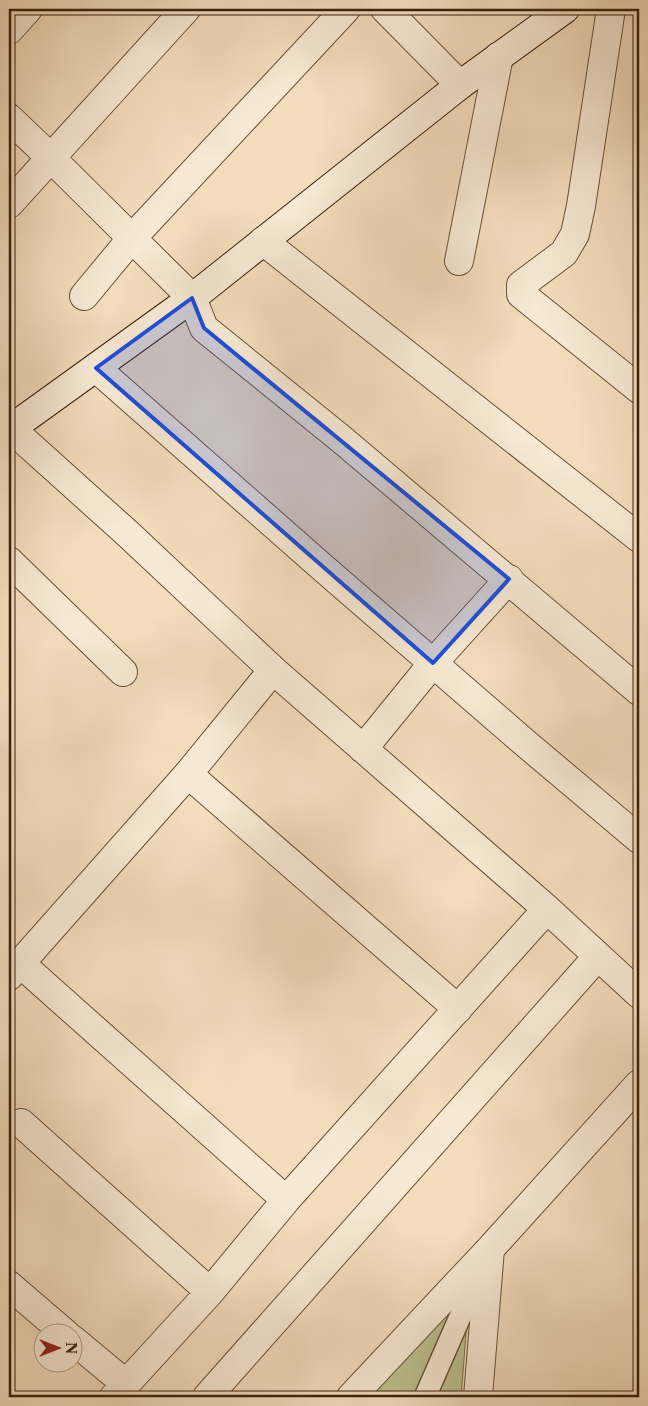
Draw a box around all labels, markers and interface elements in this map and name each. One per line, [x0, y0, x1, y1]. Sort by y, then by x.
north arrow [32, 1324, 82, 1374]
text: N [62, 1342, 80, 1354]

